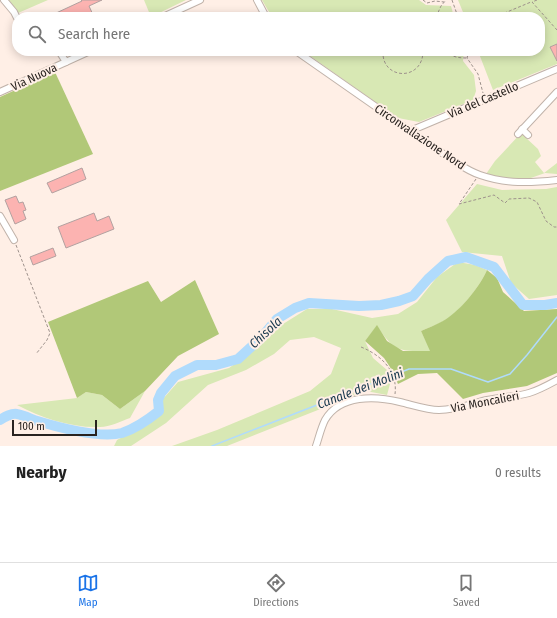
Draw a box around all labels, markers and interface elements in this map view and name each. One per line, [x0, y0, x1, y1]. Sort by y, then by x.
search box [12, 12, 545, 56]
icon: search [26, 23, 48, 45]
text: Search here [58, 25, 130, 43]
street label: Via Nuova [9, 60, 59, 94]
street label: Via del Castello [446, 79, 520, 121]
street label: Circonvallazione Nord [372, 101, 468, 173]
water label: Chisola [246, 313, 285, 351]
water label: Canale dei Molini [315, 365, 406, 412]
street label: Via Moncalieri [450, 389, 520, 415]
scale bar [12, 418, 97, 437]
text: 100 m [18, 420, 45, 433]
text: Nearby [16, 462, 67, 483]
text: 0 results [495, 465, 541, 480]
tab: Map [77, 572, 99, 609]
tab: Directions [253, 572, 299, 609]
tab: Saved [453, 572, 480, 609]

